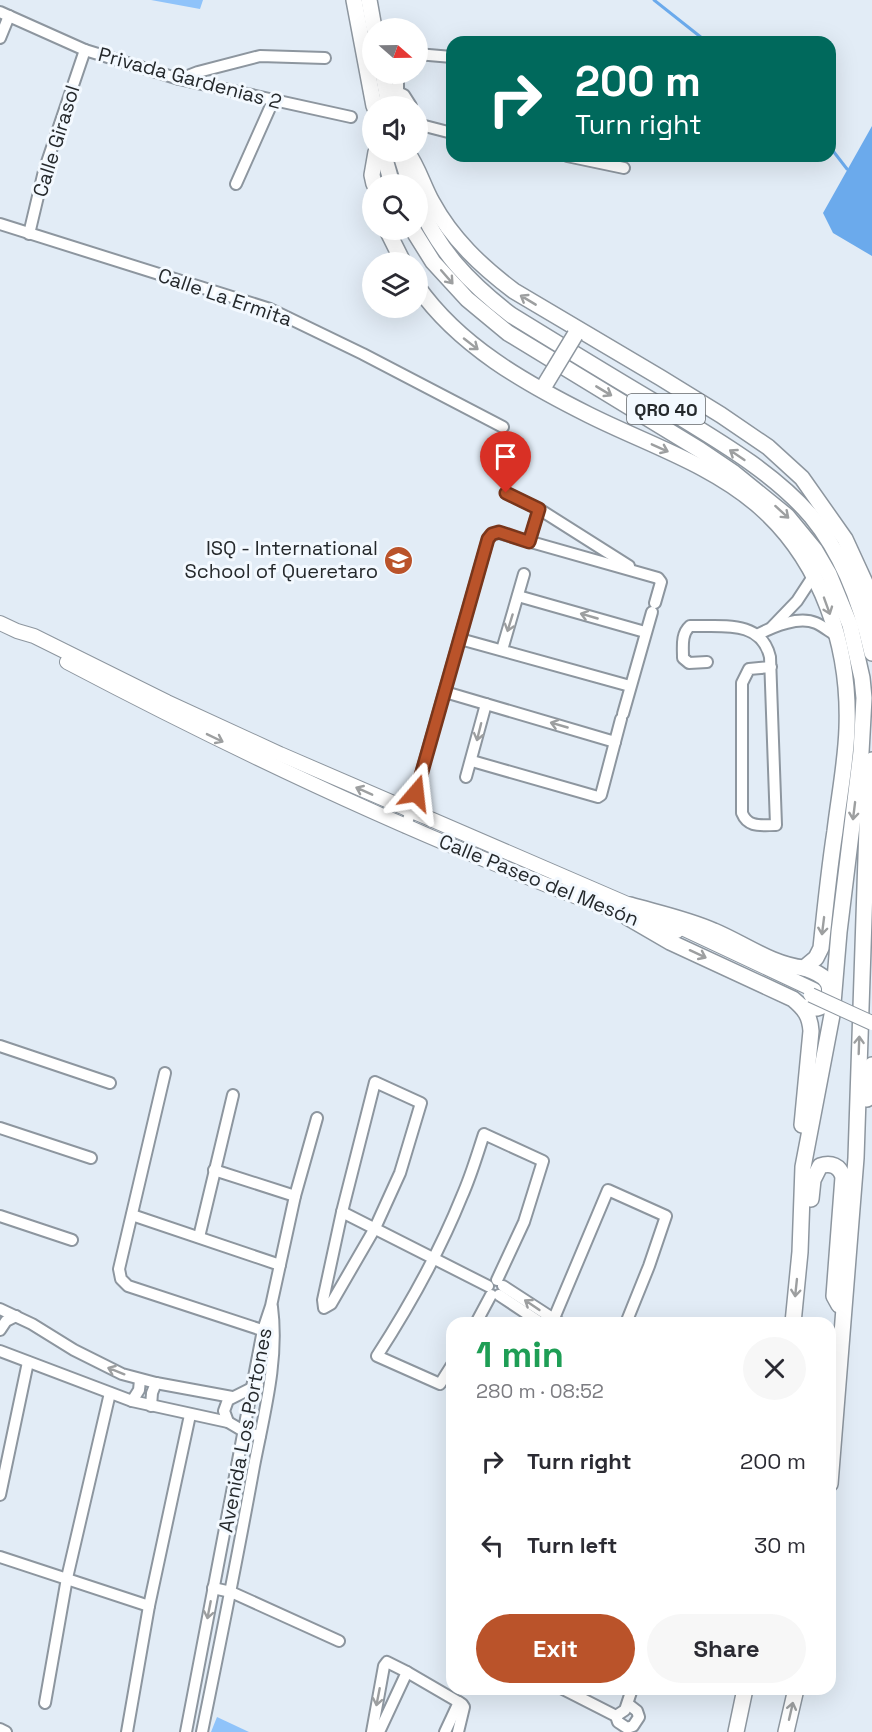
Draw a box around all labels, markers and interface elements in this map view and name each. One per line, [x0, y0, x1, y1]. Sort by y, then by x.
north arrow [362, 18, 428, 84]
map controls [362, 18, 428, 318]
street label: Privada Gardenias 2 [96, 41, 284, 115]
text: 200 m [575, 55, 701, 108]
icon: right [476, 60, 554, 138]
street label: Calle Girasol [27, 82, 85, 200]
button: sound [362, 96, 428, 162]
text: Turn right [575, 107, 702, 142]
button: search [362, 174, 428, 240]
button: layers [362, 252, 428, 318]
street label: Calle La Ermita [154, 262, 296, 332]
one-way arrow [440, 269, 454, 284]
one-way arrow [520, 293, 537, 305]
one-way arrow [463, 337, 479, 350]
one-way arrow [595, 386, 612, 398]
road number: QRO 40 [627, 394, 705, 424]
pin [480, 431, 531, 493]
icon: arrive [489, 440, 522, 473]
one-way arrow [650, 443, 668, 454]
one-way arrow [729, 449, 745, 461]
one-way arrow [774, 505, 789, 519]
place label: ISQ - International School of Queretaro [185, 535, 378, 584]
school or university icon: ISQ - International School of Queretaro [383, 544, 415, 576]
one-way arrow [823, 596, 834, 615]
one-way arrow [580, 610, 599, 621]
one-way arrow [504, 613, 515, 632]
one-way arrow [550, 719, 569, 731]
one-way arrow [472, 723, 484, 742]
one-way arrow [206, 733, 224, 744]
position arrow [384, 761, 448, 825]
one-way arrow [355, 785, 373, 796]
one-way arrow [849, 800, 860, 820]
street label: Calle Paseo del Mesón [435, 828, 643, 932]
one-way arrow [817, 915, 828, 935]
one-way arrow [688, 949, 706, 961]
one-way arrow [854, 1036, 865, 1056]
one-way arrow [791, 1277, 802, 1297]
one-way arrow [524, 1299, 540, 1311]
street label: Avenida Los Portones [212, 1326, 278, 1534]
text: 1 min [476, 1332, 564, 1378]
button: close [743, 1337, 806, 1400]
one-way arrow [108, 1365, 126, 1376]
text: 280 m · 08:52 [476, 1378, 604, 1404]
icon: right [476, 1445, 509, 1478]
text: Turn right [527, 1447, 632, 1475]
text: 200 m [740, 1447, 806, 1475]
icon: left [476, 1529, 509, 1562]
text: Turn left [527, 1531, 617, 1559]
text: 30 m [754, 1531, 806, 1559]
one-way arrow [203, 1600, 214, 1619]
button: Exit [476, 1614, 635, 1683]
button: Share [647, 1614, 806, 1683]
one-way arrow [372, 1686, 383, 1706]
one-way arrow [786, 1701, 797, 1721]

